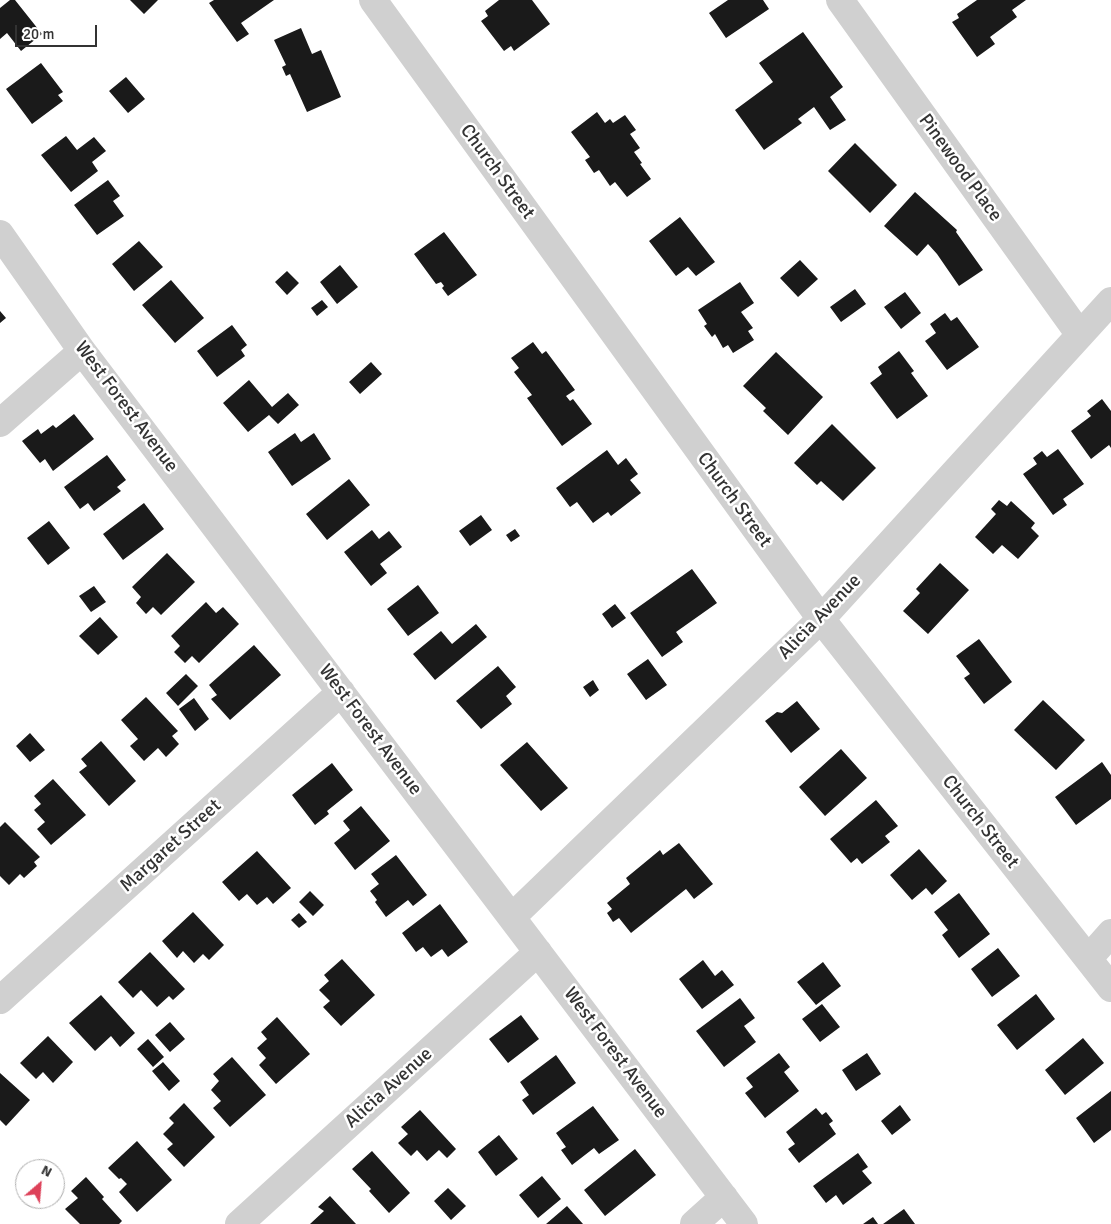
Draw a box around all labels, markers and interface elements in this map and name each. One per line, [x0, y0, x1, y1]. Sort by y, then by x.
scale bar [18, 15, 100, 47]
text: 20 m [23, 25, 54, 43]
street label: Pinewood Place [913, 110, 1007, 226]
street label: Church Street [455, 120, 539, 224]
street label: West Forest Avenue [69, 337, 183, 477]
street label: Church Street [692, 448, 776, 552]
street label: Alicia Avenue [774, 570, 866, 664]
street label: West Forest Avenue [313, 660, 427, 800]
street label: Church Street [937, 771, 1023, 873]
street label: Margaret Street [116, 795, 226, 897]
street label: West Forest Avenue [558, 983, 672, 1123]
street label: Alicia Avenue [341, 1043, 437, 1133]
north arrow [15, 1159, 65, 1209]
text: N [38, 1161, 55, 1181]

